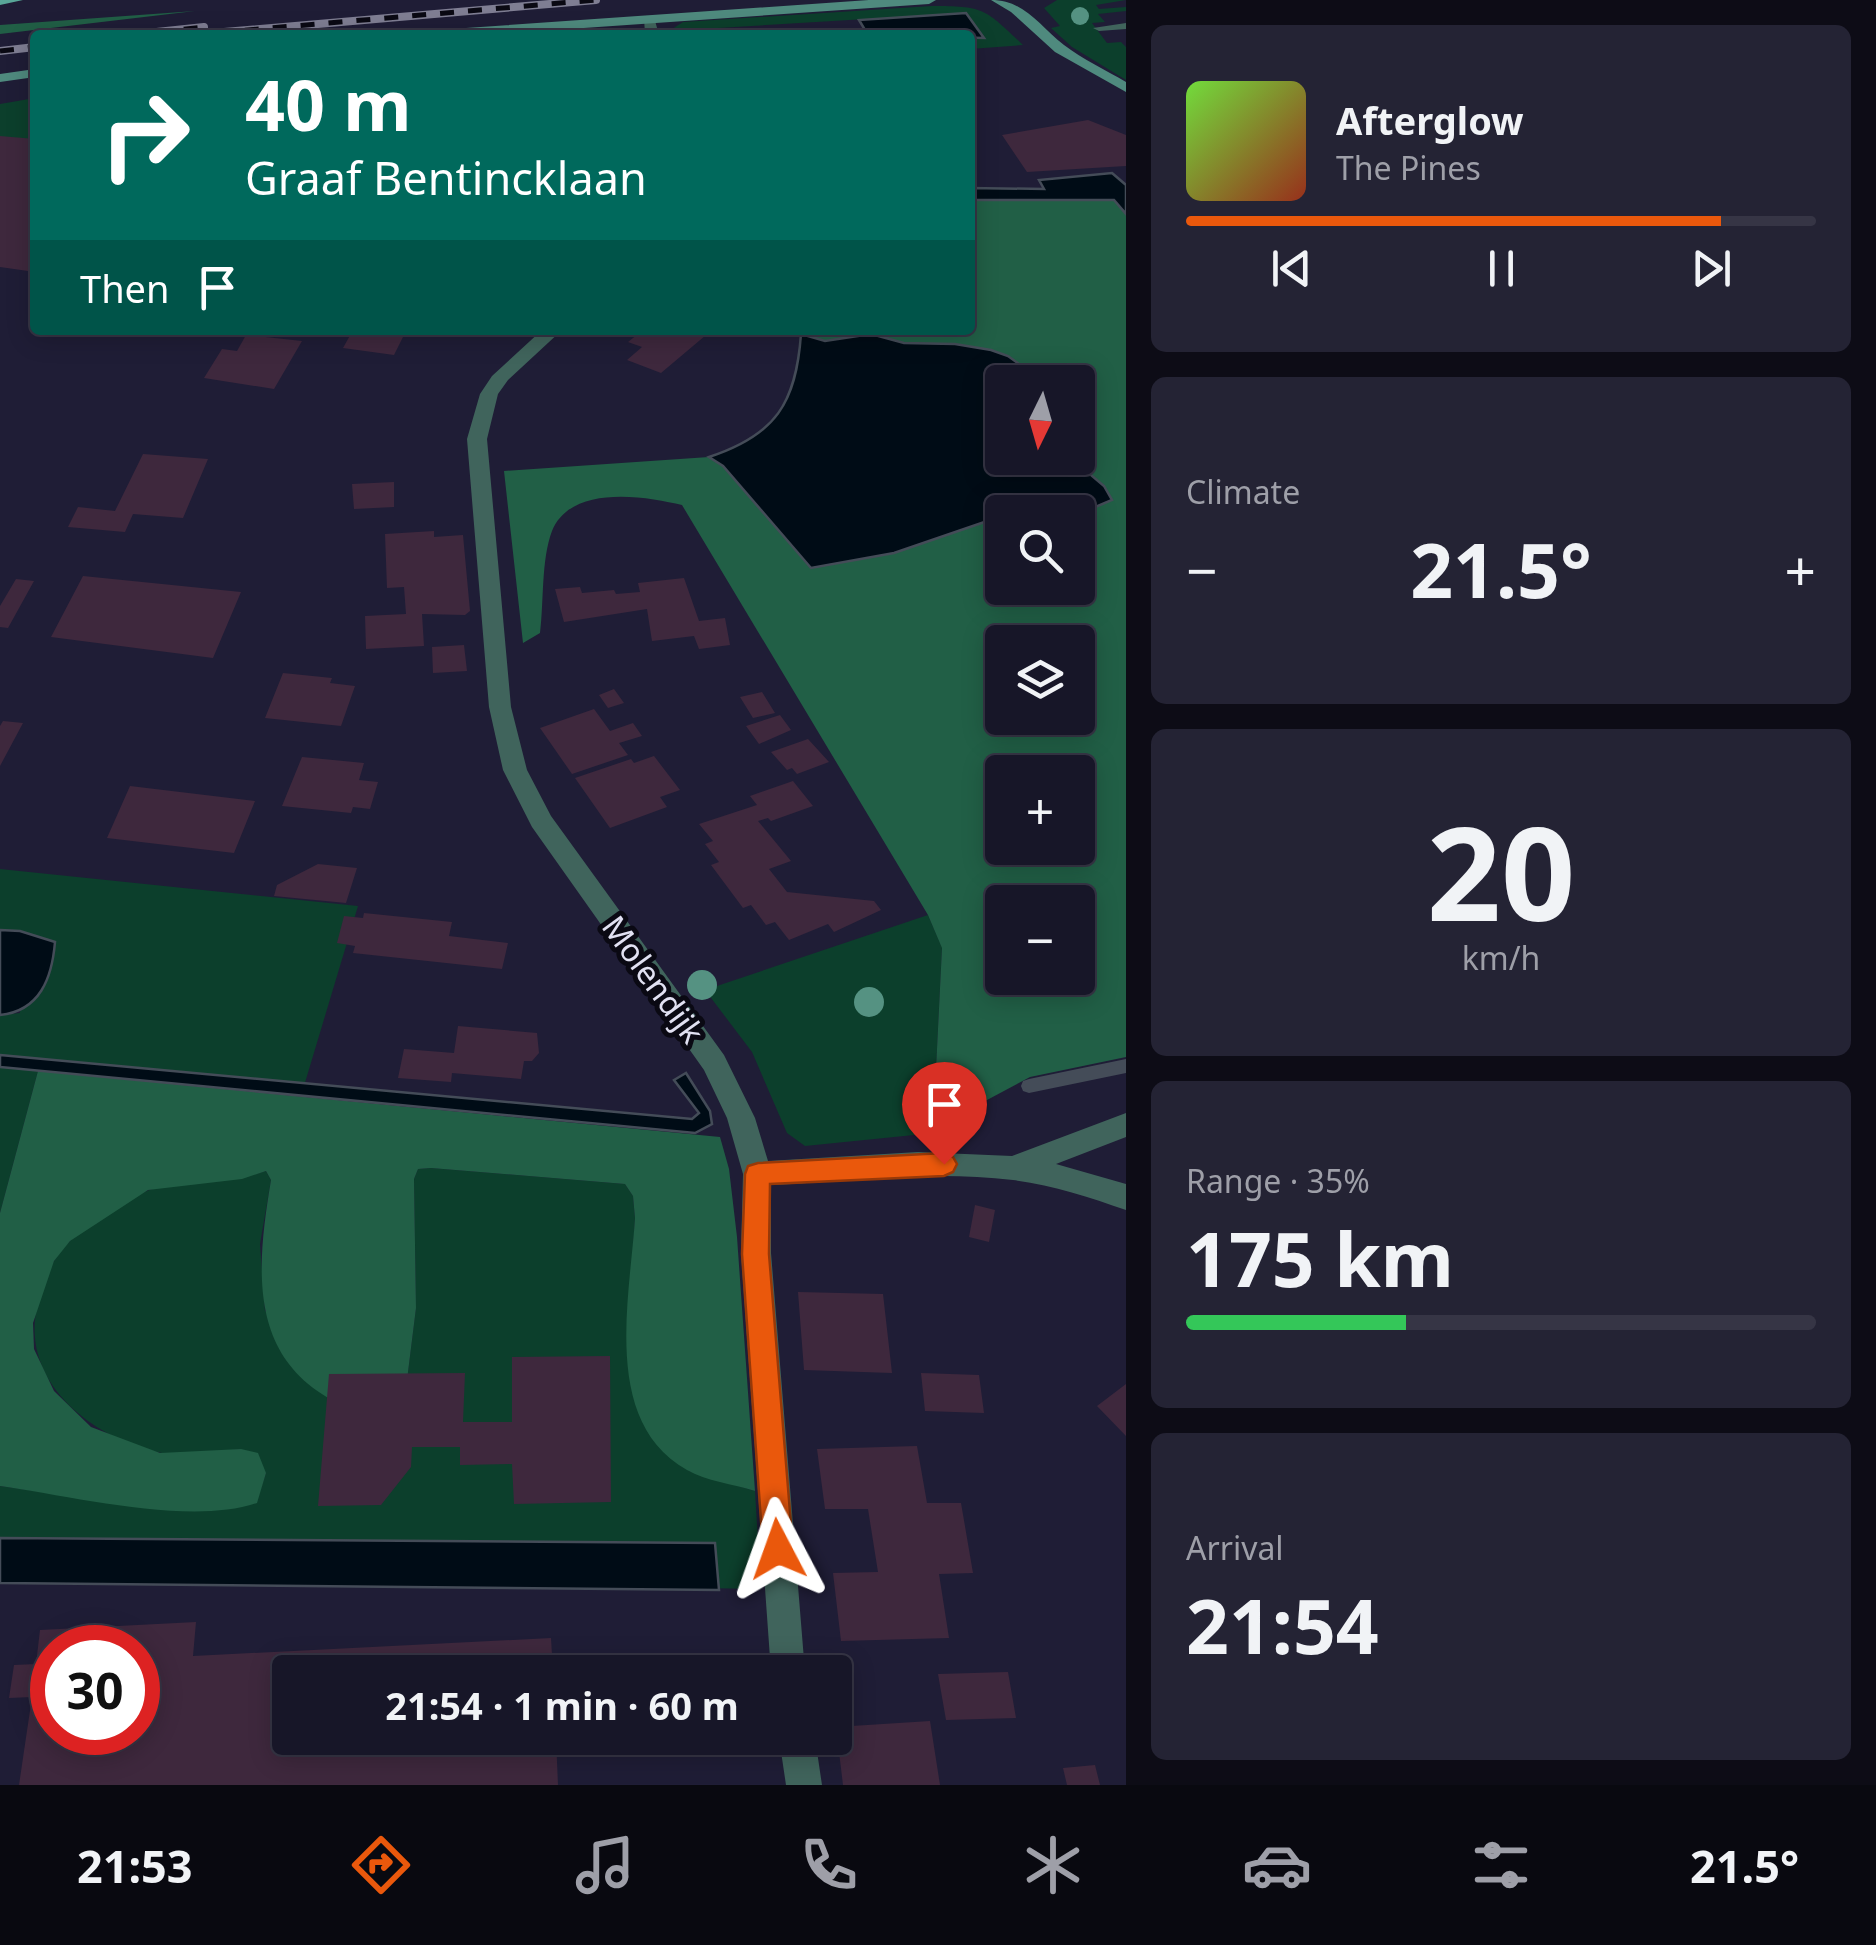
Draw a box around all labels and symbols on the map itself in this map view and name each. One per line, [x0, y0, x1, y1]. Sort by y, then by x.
north arrow [985, 365, 1095, 475]
street label: Molendijk [593, 907, 715, 1051]
pin [902, 1062, 987, 1165]
position arrow [726, 1497, 830, 1601]
speed limit sign: 30 [30, 1625, 160, 1755]

